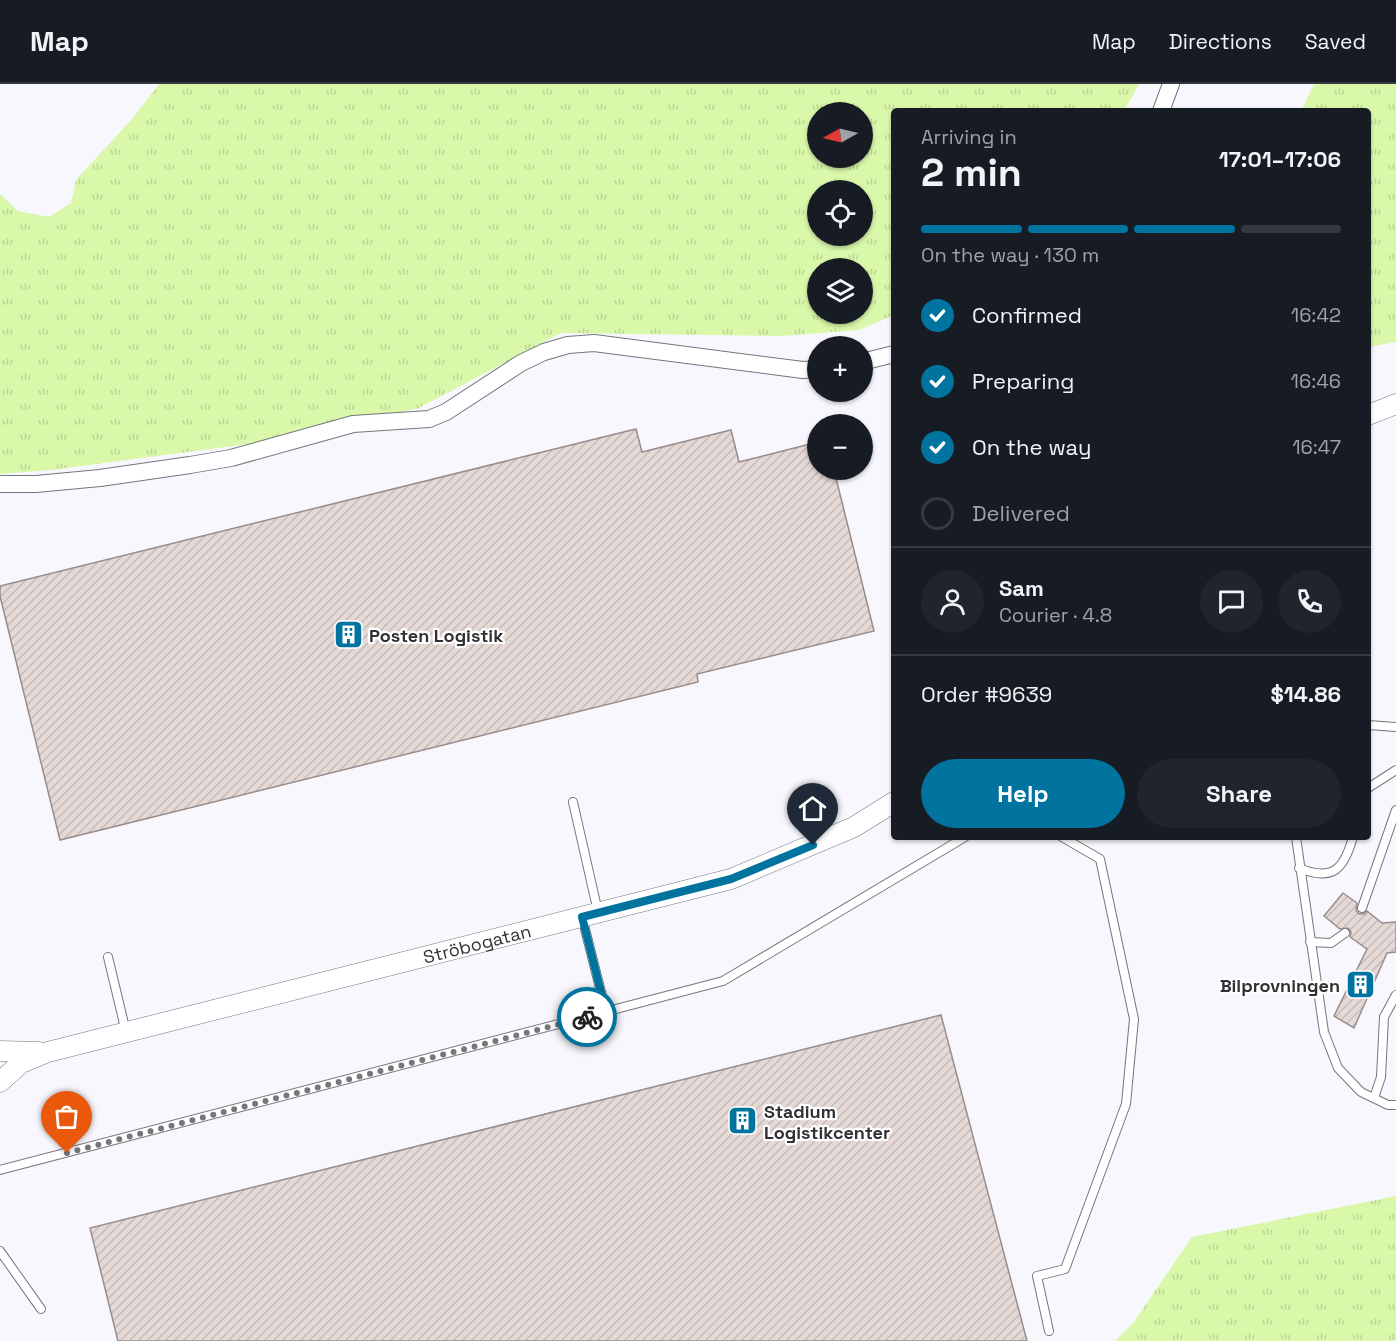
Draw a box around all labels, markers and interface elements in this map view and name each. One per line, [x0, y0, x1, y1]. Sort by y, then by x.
text: Map [30, 23, 89, 59]
text: Map [1092, 28, 1136, 55]
text: Directions [1169, 28, 1272, 55]
text: Saved [1305, 28, 1366, 55]
north arrow [807, 102, 873, 168]
map controls [807, 102, 873, 480]
text: Arriving in [921, 124, 1017, 150]
text: 17:01–17:06 [1219, 145, 1341, 173]
text: 2 min [921, 148, 1022, 197]
button: locate [807, 180, 873, 246]
text: On the way · 130 m [921, 242, 1099, 268]
button: layers [807, 258, 873, 324]
icon: check [921, 299, 954, 332]
text: Confirmed [972, 301, 1082, 329]
text: 16:42 [1291, 302, 1341, 328]
button: + [807, 336, 873, 402]
icon: check [921, 365, 954, 398]
text: Preparing [972, 367, 1074, 395]
text: 16:46 [1291, 368, 1341, 394]
button: − [807, 414, 873, 480]
icon: check [921, 431, 954, 464]
text: On the way [972, 433, 1091, 461]
text: 16:47 [1292, 434, 1341, 460]
text: Delivered [972, 499, 1070, 527]
button: person [921, 570, 984, 633]
button: chat [1200, 570, 1263, 633]
button: phone [1278, 570, 1341, 633]
text: Sam [999, 574, 1044, 602]
text: Courier · 4.8 [999, 602, 1112, 628]
building icon: Posten Logistik [332, 619, 364, 651]
place label: Posten Logistik [369, 624, 503, 647]
text: Order #9639 [921, 680, 1052, 708]
text: $14.86 [1270, 680, 1341, 708]
button: Help [921, 759, 1125, 828]
button: Share [1137, 759, 1341, 828]
pin [787, 783, 838, 845]
icon: home [796, 792, 829, 825]
street label: Ströbogatan [421, 919, 533, 968]
building icon: Bilprovningen [1345, 969, 1377, 1001]
place label: Bilprovningen [1220, 974, 1340, 997]
courier [557, 987, 617, 1047]
icon: bike [571, 1001, 604, 1034]
pin [41, 1091, 92, 1153]
icon: bag [50, 1100, 83, 1133]
place label: Stadium Logistikcenter [764, 1100, 890, 1144]
building icon: Stadium Logistikcenter [727, 1105, 759, 1137]

